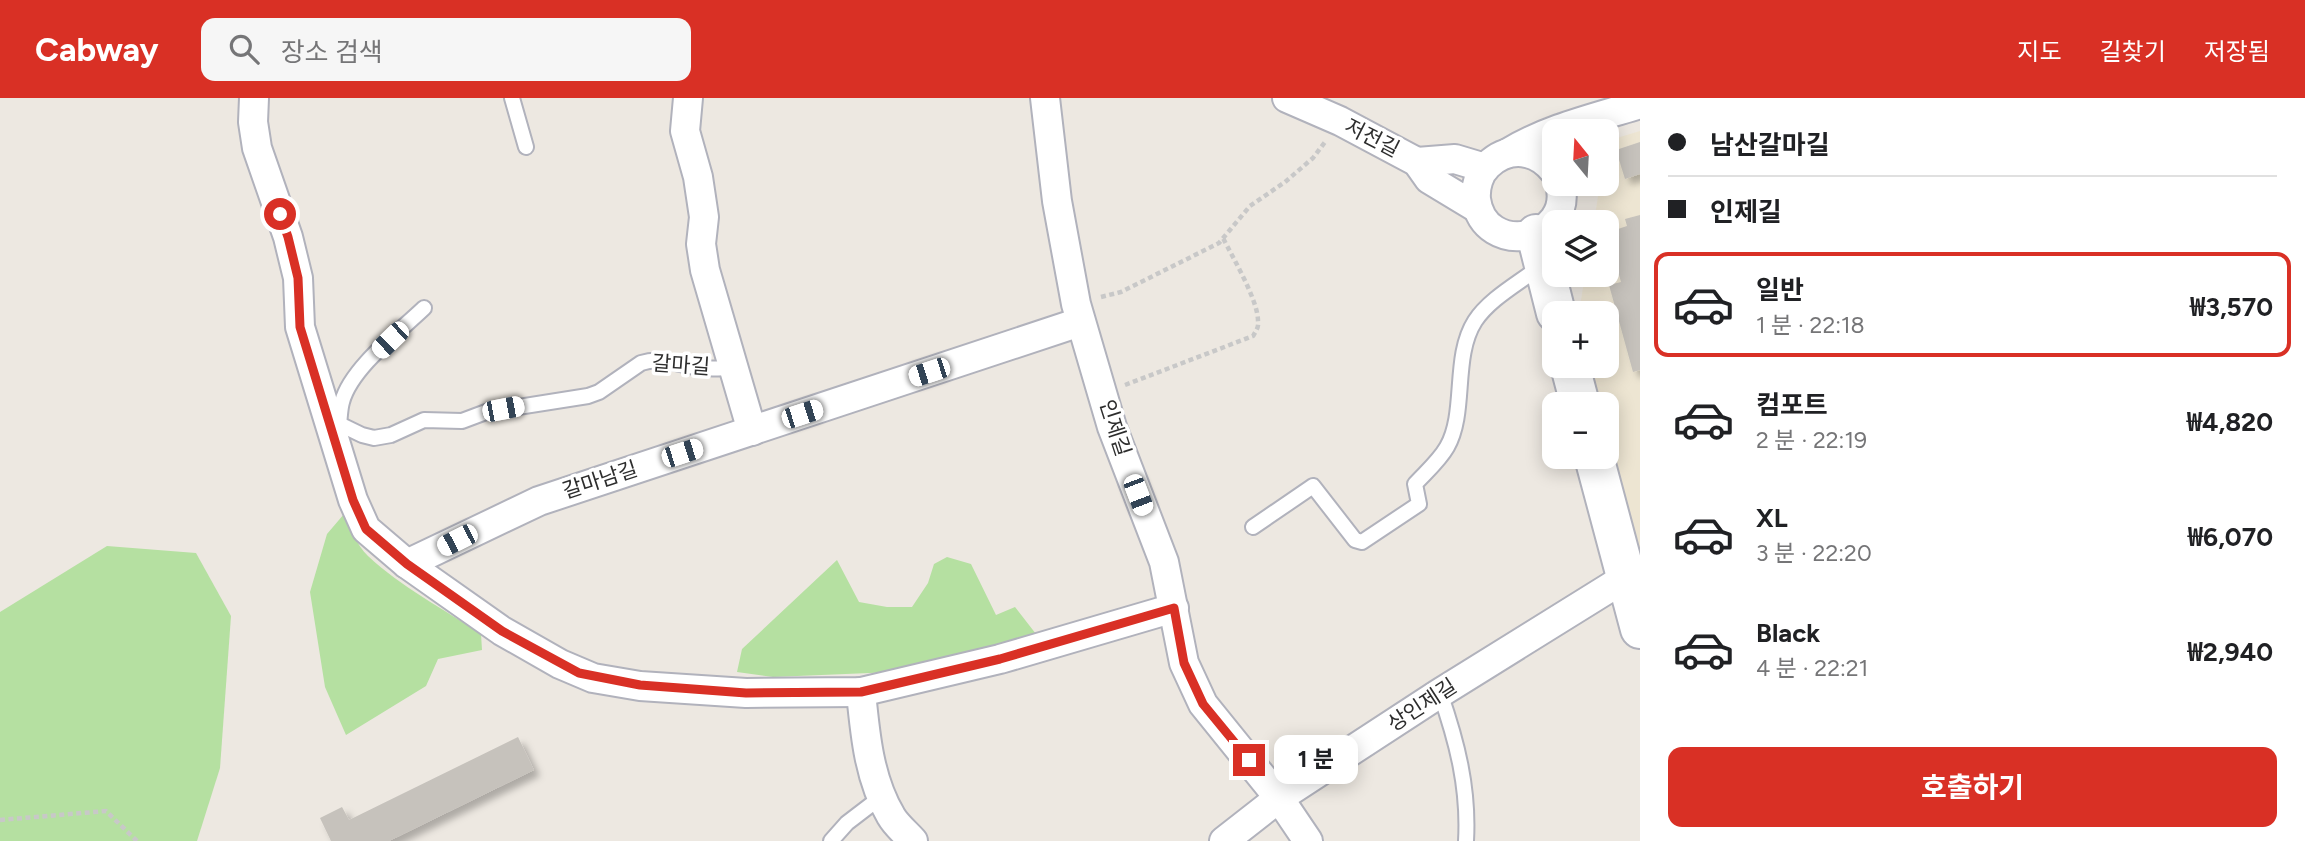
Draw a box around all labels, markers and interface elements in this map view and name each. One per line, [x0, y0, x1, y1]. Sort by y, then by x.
search box [201, 18, 691, 81]
text: Cabway [35, 30, 159, 69]
icon: search [225, 30, 263, 68]
text: 장소 검색 [281, 36, 383, 68]
text: 지도 [2017, 37, 2062, 66]
text: 길찾기 [2100, 37, 2166, 66]
text: 저장됨 [2204, 37, 2270, 66]
street label: 저전길 [1341, 113, 1404, 162]
north arrow [1542, 119, 1619, 196]
map controls [1542, 119, 1619, 469]
text: 남산갈마길 [1710, 129, 1830, 161]
text: 인제길 [1710, 196, 1782, 228]
route start [264, 198, 296, 230]
button: layers [1542, 210, 1619, 287]
icon: car [1672, 273, 1735, 336]
text: 일반 [1756, 274, 1804, 306]
text: ₩3,570 [2190, 291, 2273, 323]
button: + [1542, 301, 1619, 378]
text: 1 분 · 22:18 [1756, 311, 1865, 339]
car [368, 318, 413, 362]
street label: 갈마길 [651, 350, 711, 379]
car [906, 356, 953, 388]
icon: car [1672, 388, 1735, 451]
text: 컴포트 [1756, 389, 1828, 421]
button: − [1542, 392, 1619, 469]
car [481, 395, 526, 423]
street label: 인제길 [1095, 396, 1136, 459]
car [779, 398, 826, 430]
text: ₩4,820 [2187, 406, 2273, 438]
text: 2 분 · 22:19 [1756, 426, 1867, 454]
car [659, 437, 706, 469]
street label: 갈마남길 [559, 456, 640, 503]
car [1121, 472, 1156, 518]
text: XL [1756, 502, 1788, 534]
icon: car [1672, 503, 1735, 566]
car [434, 521, 481, 559]
text: ₩6,070 [2188, 521, 2273, 553]
text: 3 분 · 22:20 [1756, 539, 1872, 567]
text: Black [1756, 617, 1820, 649]
icon: car [1672, 618, 1735, 681]
text: ₩2,940 [2188, 636, 2273, 668]
text: 4 분 · 22:21 [1756, 654, 1868, 682]
street label: 상인제길 [1383, 673, 1461, 736]
callout: 1 분 [1274, 736, 1358, 784]
route end [1233, 744, 1265, 776]
text: 1 분 [1298, 745, 1334, 773]
button: 호출하기 [1668, 747, 2277, 827]

